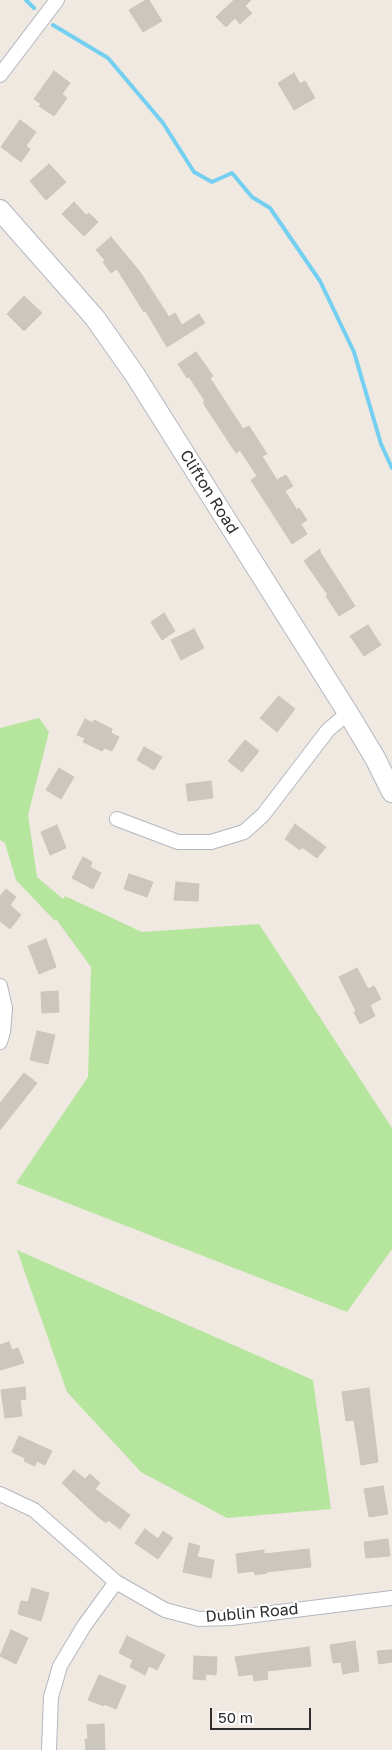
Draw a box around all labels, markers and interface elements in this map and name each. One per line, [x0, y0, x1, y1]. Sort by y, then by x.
street label: Clifton Road [176, 446, 242, 538]
street label: Dublin Road [205, 1599, 299, 1627]
scale bar [212, 1698, 313, 1730]
text: 50 m [218, 1708, 253, 1726]

